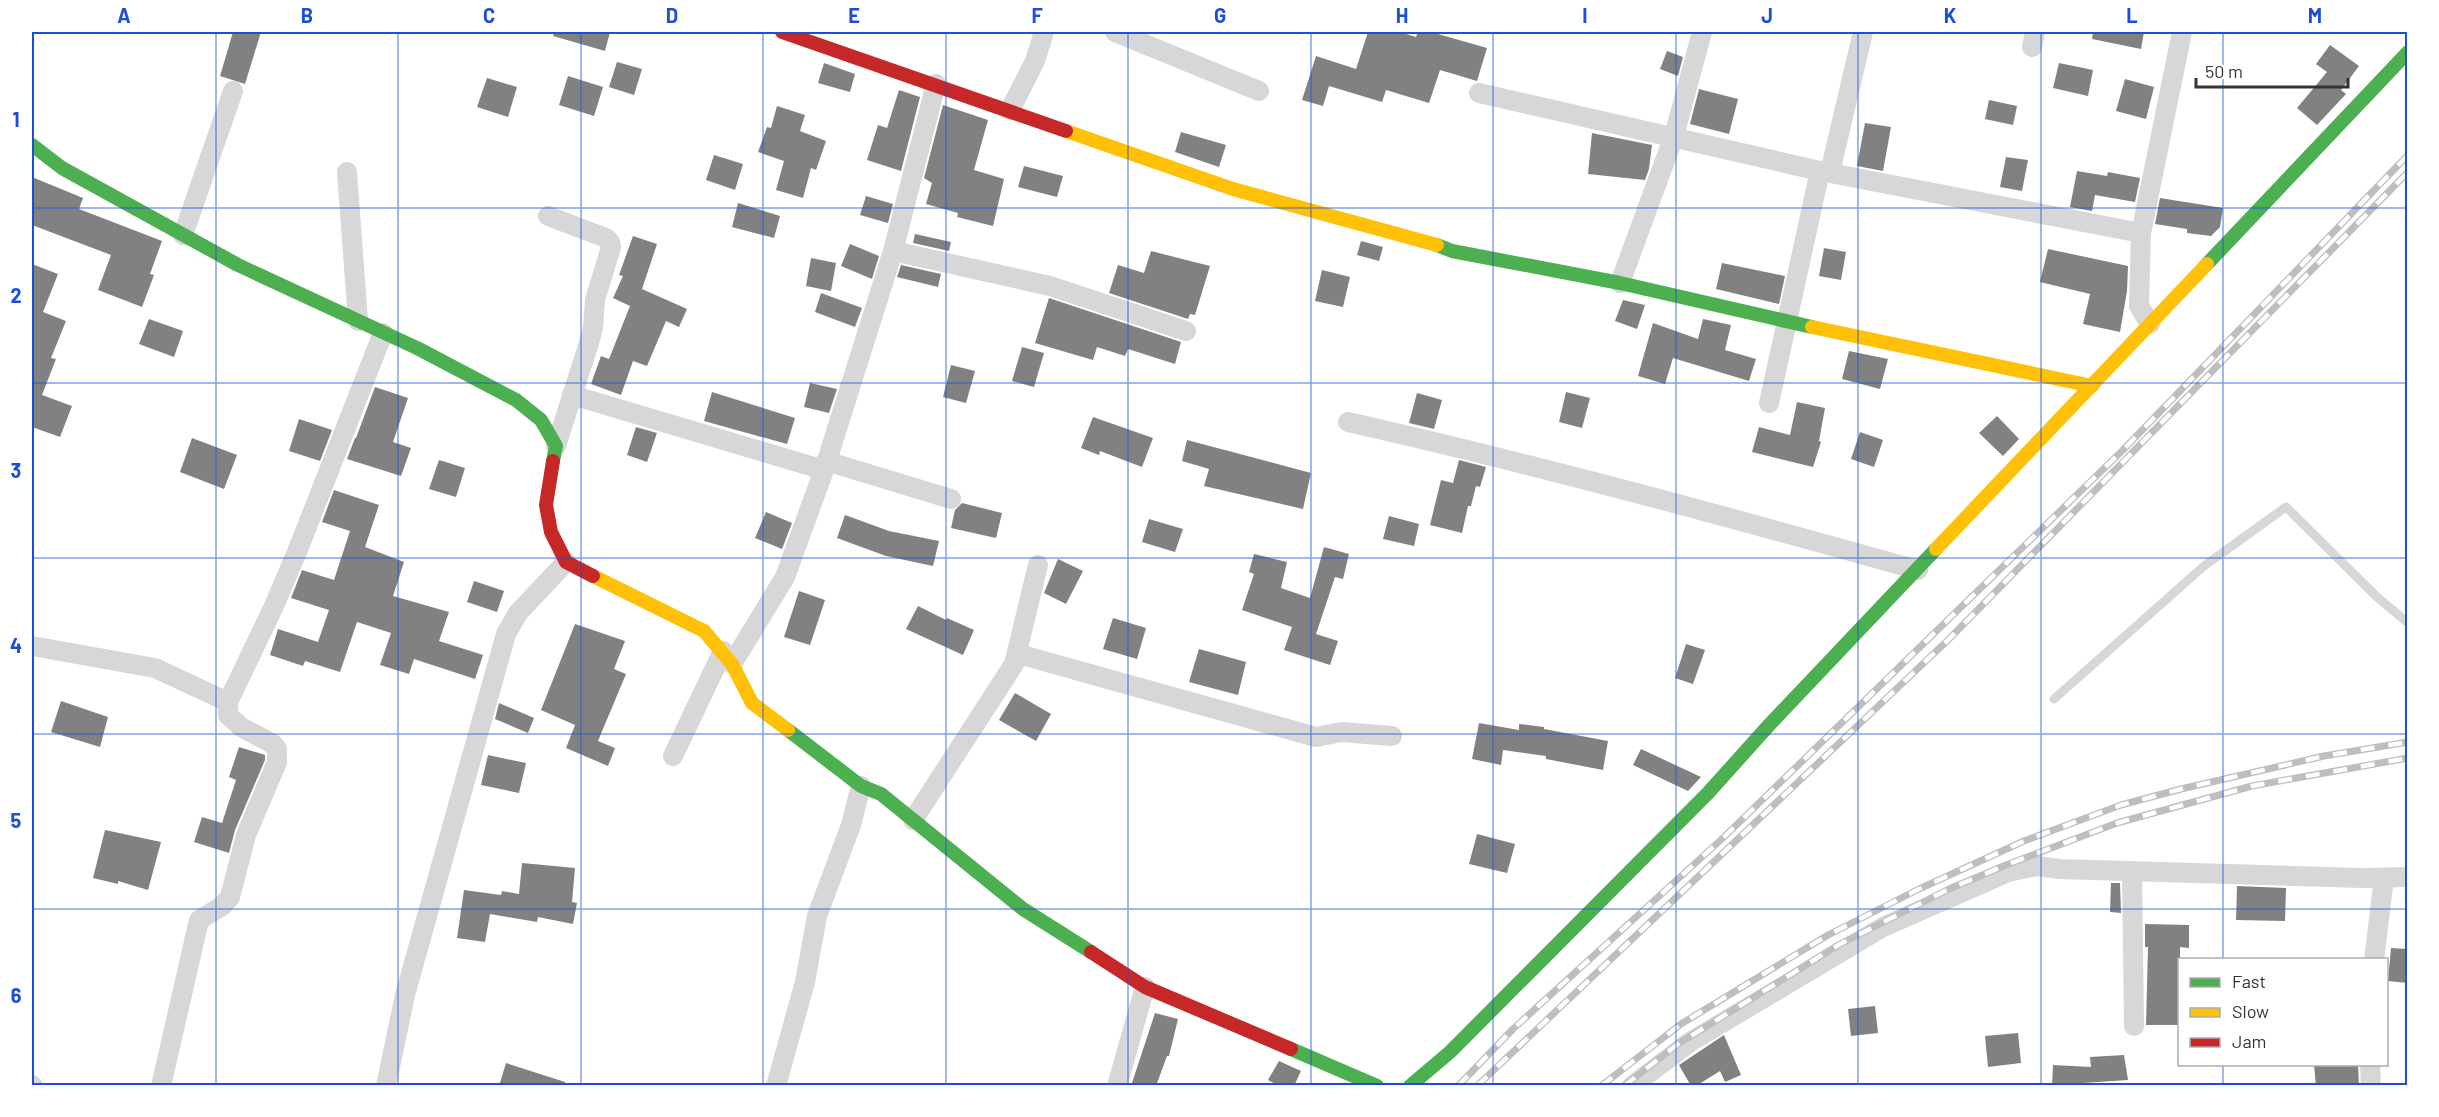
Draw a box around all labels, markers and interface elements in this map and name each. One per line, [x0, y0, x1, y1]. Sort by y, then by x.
text: A [117, 3, 131, 27]
text: B [301, 3, 313, 27]
text: C [483, 3, 495, 27]
text: D [666, 3, 678, 27]
text: E [848, 3, 860, 27]
text: F [1031, 3, 1043, 27]
text: G [1214, 3, 1226, 27]
text: H [1396, 3, 1408, 27]
text: I [1582, 3, 1588, 27]
text: J [1761, 3, 1773, 27]
text: K [1944, 3, 1957, 27]
text: L [2126, 3, 2138, 27]
text: M [2308, 3, 2322, 27]
scale bar [2196, 51, 2348, 89]
text: 50 m [2205, 60, 2243, 82]
text: 1 [12, 107, 20, 131]
text: 2 [10, 283, 22, 307]
text: 3 [11, 458, 21, 482]
text: 4 [10, 633, 22, 657]
text: 5 [11, 808, 22, 832]
legend [2178, 958, 2388, 1066]
text: Fast [2232, 970, 2266, 992]
text: 6 [11, 983, 22, 1007]
text: Slow [2232, 1000, 2269, 1022]
text: Jam [2232, 1030, 2266, 1052]

